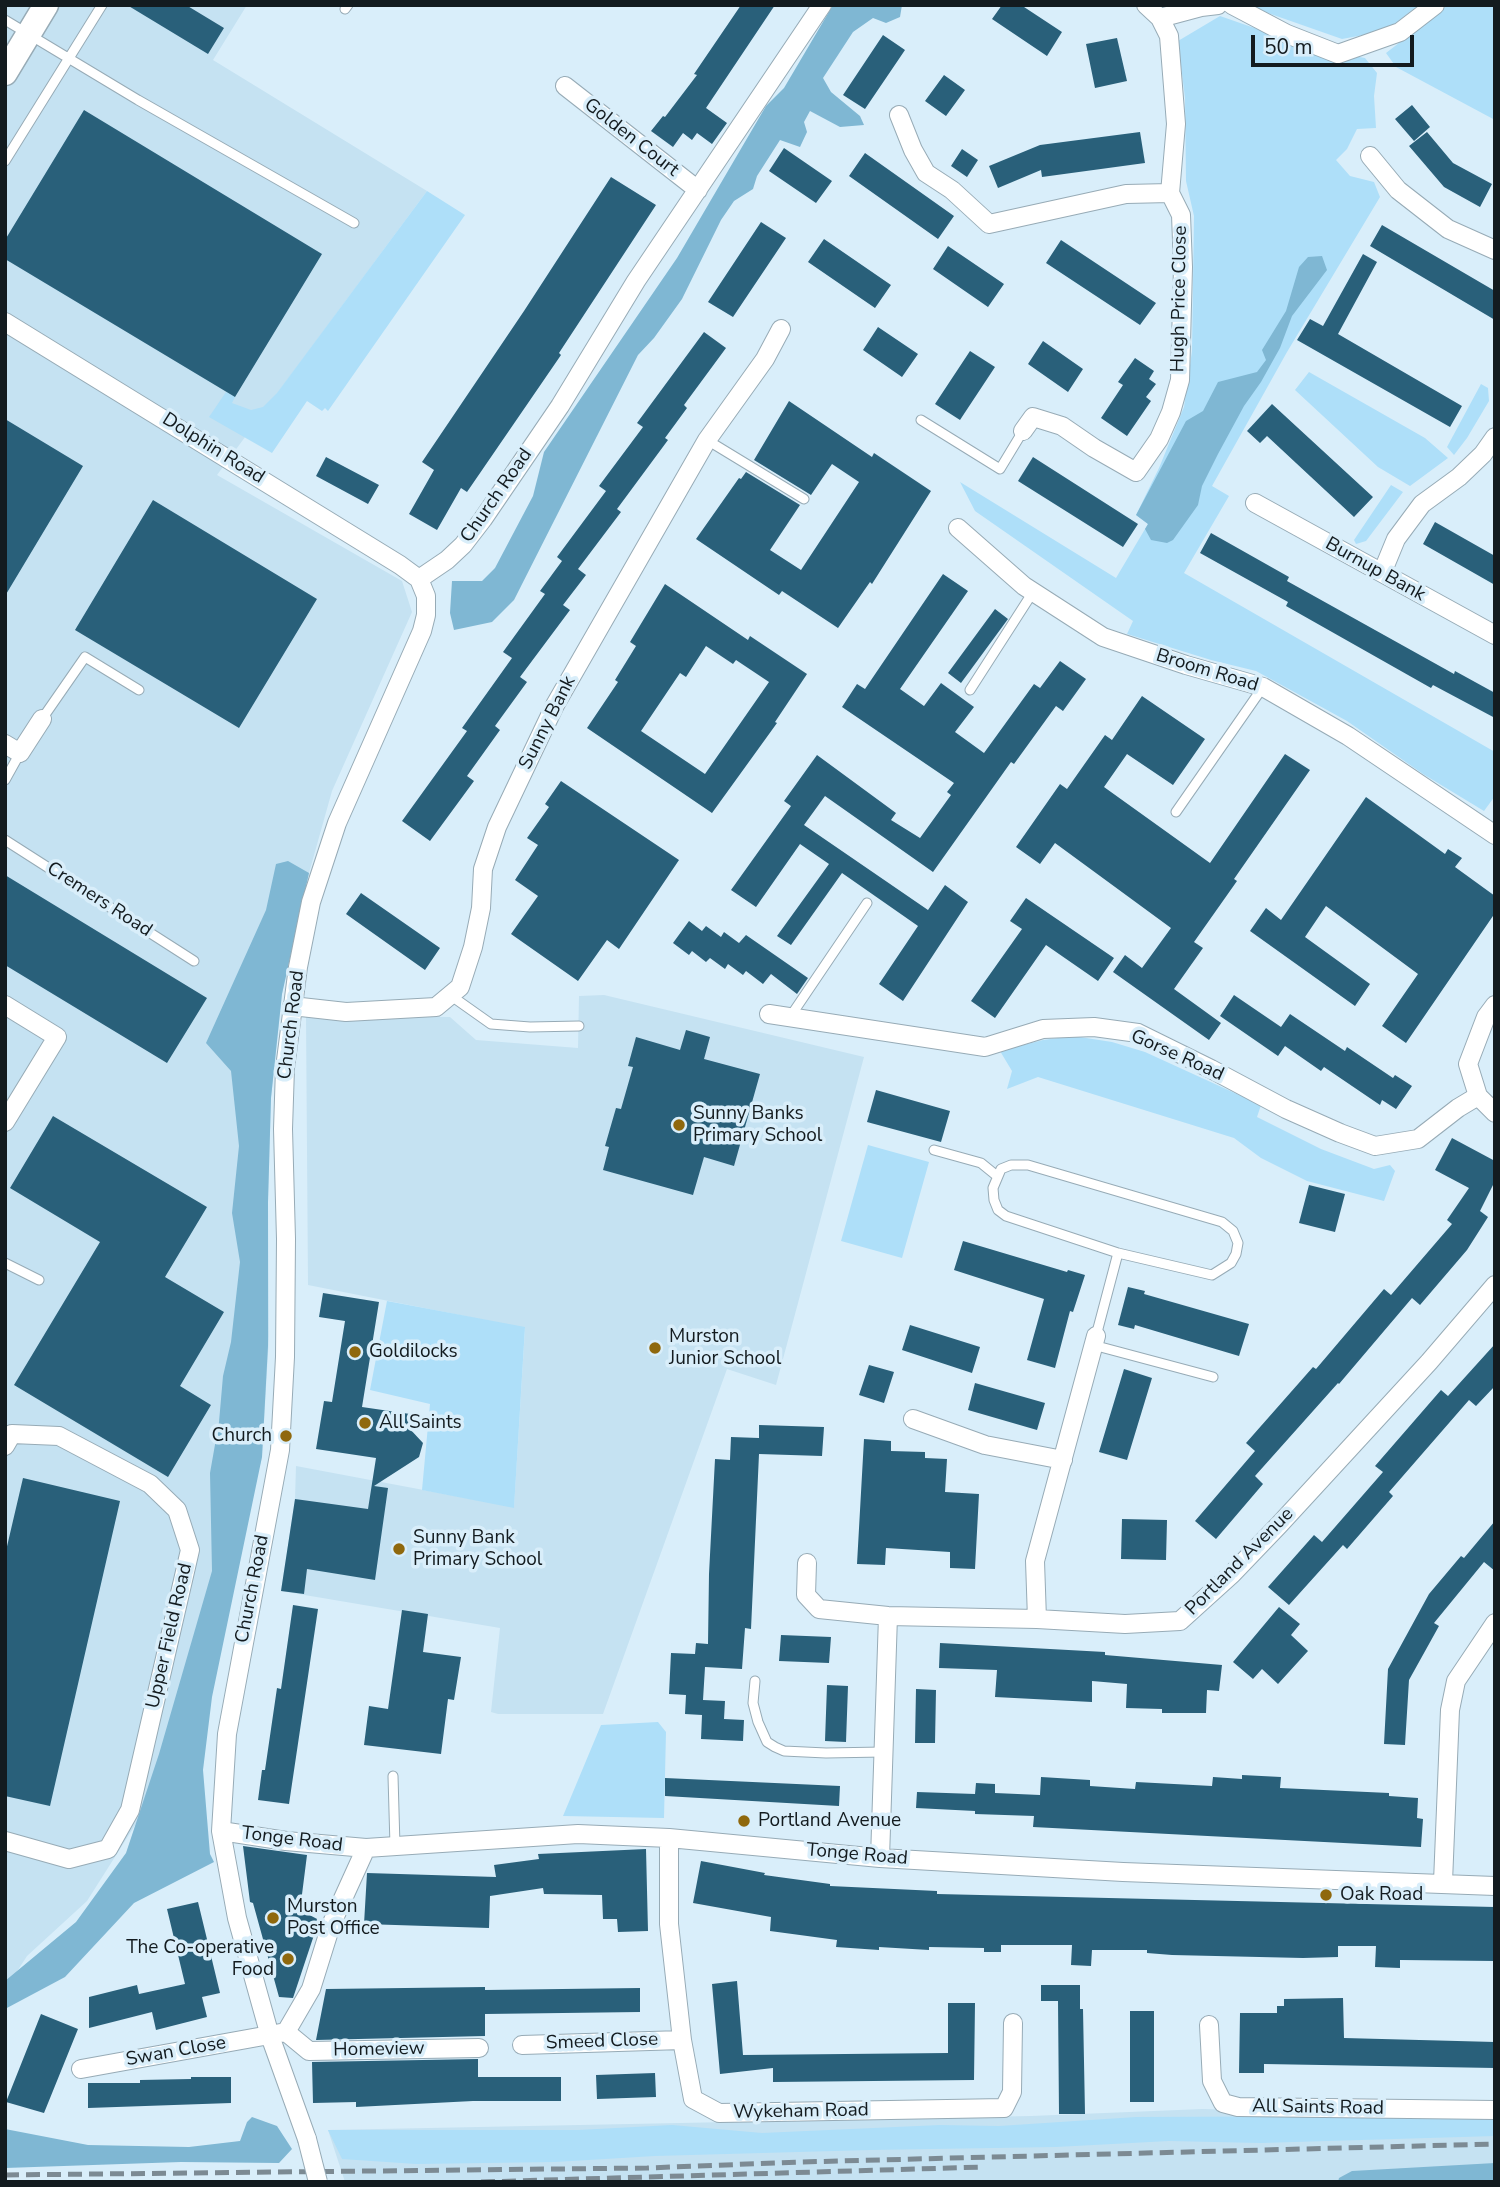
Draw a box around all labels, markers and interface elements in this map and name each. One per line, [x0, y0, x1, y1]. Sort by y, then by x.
scale bar [1255, 21, 1418, 65]
text: 50 m [1264, 33, 1313, 61]
street label: Golden Court [579, 94, 683, 182]
street label: Hugh Price Close [1167, 225, 1193, 373]
street label: Dolphin Road [158, 408, 268, 490]
street label: Church Road [456, 445, 538, 547]
street label: Burnup Bank [1321, 533, 1429, 607]
street label: Broom Road [1153, 645, 1261, 697]
street label: Sunny Bank [515, 673, 581, 773]
street label: Cremers Road [42, 858, 156, 942]
street label: Church Road [274, 969, 310, 1081]
street label: Gorse Road [1127, 1025, 1227, 1087]
place label: Sunny Banks Primary School [693, 1103, 822, 1147]
marker: Sunny Banks Primary School [671, 1117, 687, 1133]
place label: Murston Junior School [669, 1326, 781, 1370]
marker: Murston Junior School [647, 1340, 663, 1356]
place label: Goldilocks [369, 1341, 458, 1363]
marker: Goldilocks [347, 1344, 363, 1360]
place label: All Saints [379, 1412, 462, 1434]
marker: All Saints [357, 1415, 373, 1431]
place label: Church [211, 1425, 272, 1447]
marker: Church [278, 1428, 294, 1444]
street label: Portland Avenue [1181, 1503, 1299, 1621]
place label: Sunny Bank Primary School [413, 1527, 542, 1571]
street label: Church Road [231, 1533, 275, 1645]
marker: Sunny Bank Primary School [391, 1541, 407, 1557]
street label: Upper Field Road [142, 1561, 198, 1711]
place label: Portland Avenue [758, 1810, 901, 1832]
marker: Portland Avenue [736, 1813, 752, 1829]
street label: Tonge Road [240, 1822, 344, 1858]
street label: Tonge Road [805, 1839, 909, 1871]
place label: Oak Road [1340, 1884, 1423, 1906]
marker: Oak Road [1318, 1887, 1334, 1903]
place label: Murston Post Office [287, 1896, 380, 1940]
marker: Murston Post Office [265, 1910, 281, 1926]
place label: The Co-operative Food [126, 1937, 274, 1981]
marker: The Co-operative Food [280, 1951, 296, 1967]
street label: Smeed Close [546, 2029, 658, 2055]
street label: Swan Close [124, 2032, 228, 2072]
street label: Homeview [333, 2038, 425, 2062]
street label: All Saints Road [1252, 2095, 1384, 2121]
street label: Wykeham Road [733, 2099, 869, 2125]

